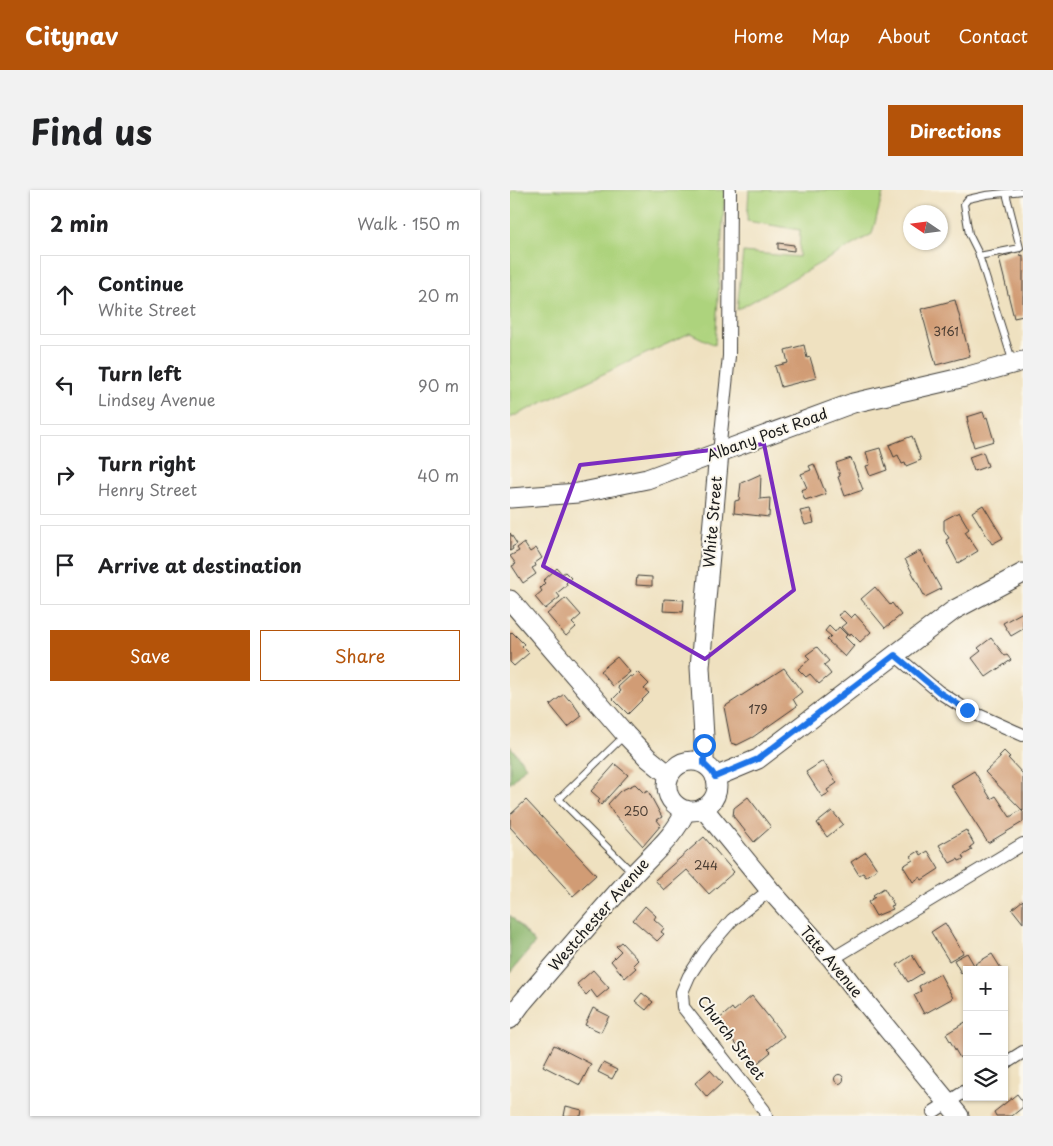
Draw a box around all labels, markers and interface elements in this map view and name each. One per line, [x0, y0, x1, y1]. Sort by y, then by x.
text: Citynav [25, 17, 118, 53]
text: Home [733, 22, 783, 49]
text: Map [811, 22, 850, 49]
text: About [878, 22, 930, 49]
text: Contact [958, 22, 1028, 49]
text: Find us [30, 104, 152, 157]
button: Directions [888, 105, 1023, 156]
north arrow [903, 205, 948, 250]
text: 2 min [50, 207, 109, 239]
text: Walk · 150 m [357, 211, 460, 235]
text: Continue [98, 269, 184, 297]
icon: ahead [51, 281, 79, 309]
text: 20 m [418, 283, 459, 307]
text: White Street [98, 297, 196, 321]
house number: 3161 [933, 322, 959, 340]
text: Turn left [98, 359, 182, 387]
icon: left [51, 371, 79, 399]
text: 90 m [418, 373, 459, 397]
text: Lindsey Avenue [98, 387, 216, 411]
street label: Albany Post Road [703, 401, 830, 466]
text: Turn right [98, 449, 196, 477]
icon: right [51, 461, 79, 489]
text: 40 m [417, 463, 459, 487]
street label: White Street [696, 475, 727, 569]
text: Henry Street [98, 477, 197, 501]
icon: arrive [51, 551, 79, 579]
text: Arrive at destination [98, 551, 302, 579]
button: Save [50, 630, 250, 681]
button: Share [260, 630, 460, 681]
route end [956, 699, 979, 722]
house number: 179 [749, 700, 767, 718]
route start [693, 734, 716, 757]
house number: 250 [624, 802, 649, 820]
street label: Westchester Avenue [542, 852, 654, 976]
house number: 244 [694, 856, 718, 874]
street label: Tate Avenue [795, 920, 869, 1002]
map controls [963, 966, 1008, 1101]
button: + [963, 966, 1008, 1011]
street label: Church Street [693, 990, 772, 1084]
button: − [963, 1011, 1008, 1056]
button: layers [963, 1056, 1008, 1101]

